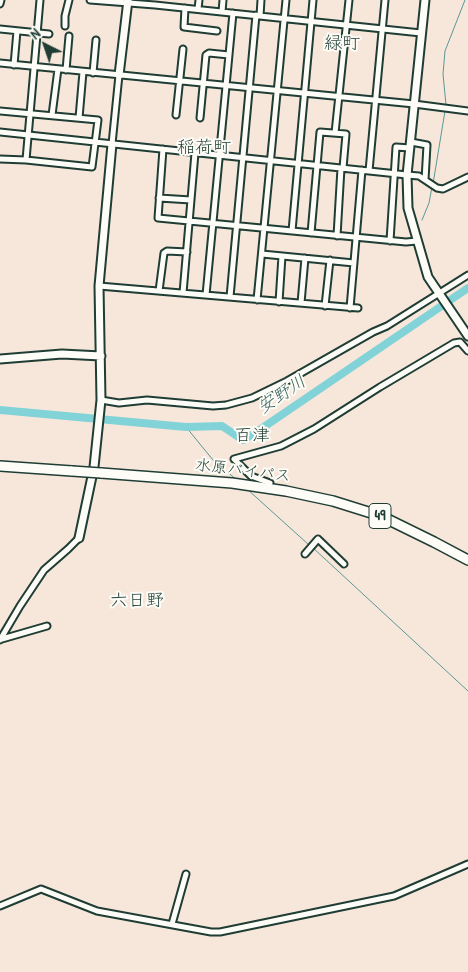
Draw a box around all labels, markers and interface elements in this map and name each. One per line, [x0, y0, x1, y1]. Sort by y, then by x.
north arrow [20, 20, 70, 70]
text: N [26, 24, 44, 43]
district label: 緑町 [324, 33, 360, 55]
district label: 稲荷町 [177, 137, 231, 159]
water label: 安野川 [254, 371, 310, 419]
district label: 百津 [234, 425, 270, 447]
street label: 水原バイパス [194, 456, 292, 486]
road number: 49 [369, 504, 391, 528]
district label: 六日野 [110, 590, 164, 612]

